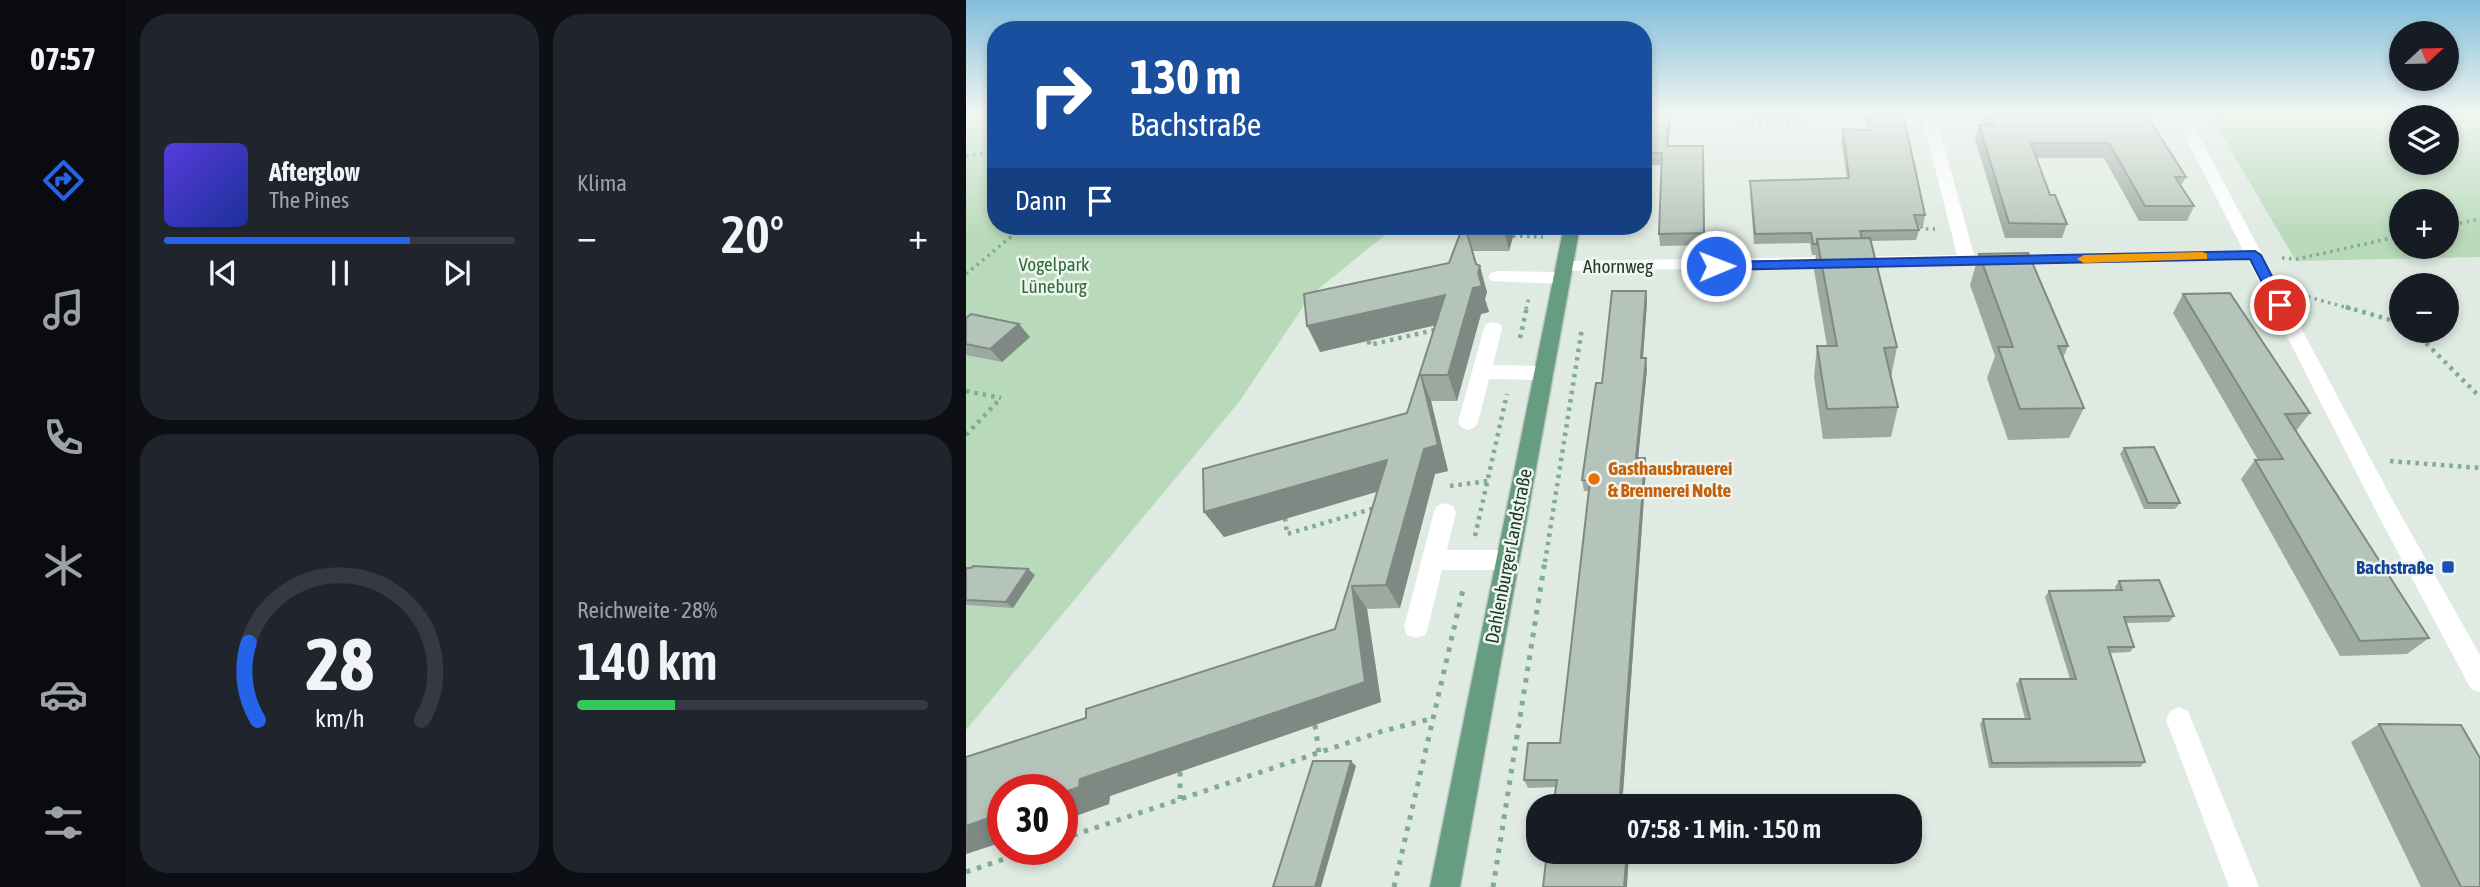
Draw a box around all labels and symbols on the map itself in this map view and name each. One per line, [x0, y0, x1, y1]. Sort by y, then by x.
north arrow [2389, 21, 2459, 91]
position arrow [1679, 229, 1753, 303]
park label: Vogelpark Lüneburg [1019, 253, 1090, 297]
street label: Ahornweg [1583, 255, 1654, 277]
pin [2250, 275, 2310, 335]
place label: Gasthausbrauerei & Brennerei Nolte [1608, 457, 1733, 501]
street label: Dahlenburger Landstraße [1480, 467, 1536, 645]
marker: Gasthausbrauerei & Brennerei Nolte [1586, 471, 1602, 487]
place label: Bachstraße [2356, 556, 2434, 578]
marker: Bachstraße [2440, 559, 2456, 575]
speed limit sign: 30 [987, 774, 1078, 865]

